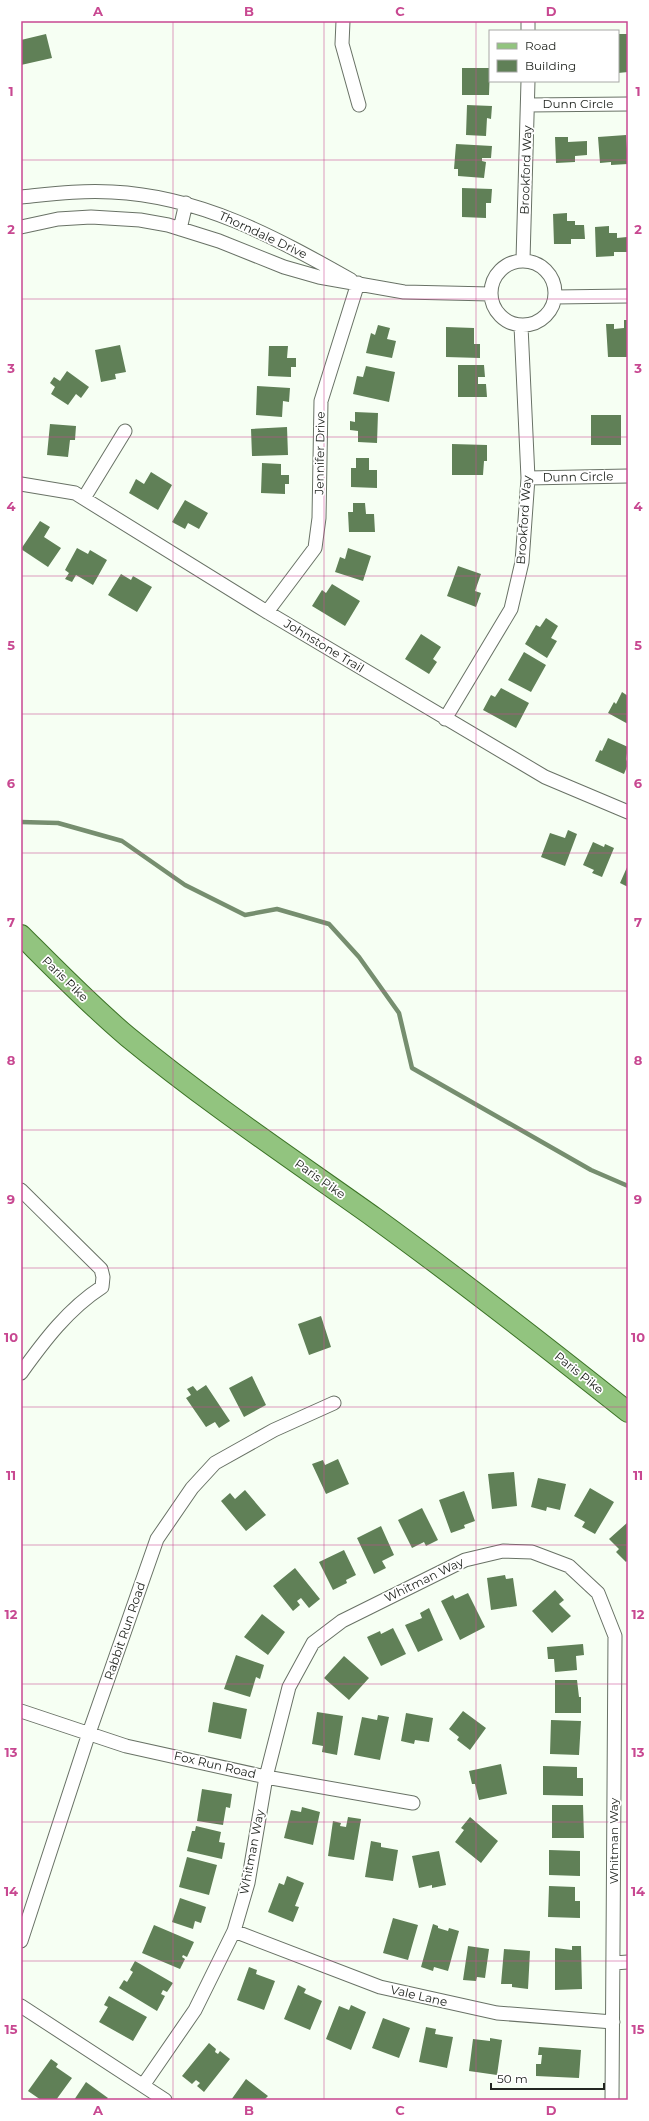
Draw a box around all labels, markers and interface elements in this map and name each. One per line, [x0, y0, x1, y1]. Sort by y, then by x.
text: A [92, 3, 104, 19]
text: B [244, 3, 254, 19]
text: C [395, 3, 405, 19]
text: D [546, 3, 557, 19]
legend [489, 30, 619, 82]
text: Road [525, 38, 556, 53]
text: Building [525, 58, 576, 73]
text: 1 [8, 83, 14, 99]
text: 1 [635, 83, 641, 99]
street label: Dunn Circle [543, 96, 613, 111]
street label: Brookford Way [516, 125, 535, 215]
street label: Thorndale Drive [217, 208, 310, 262]
text: 2 [7, 221, 15, 237]
text: 2 [634, 221, 642, 237]
text: 3 [6, 360, 15, 376]
text: 3 [633, 360, 642, 376]
street label: Jennifer Drive [311, 411, 328, 496]
street label: Dunn Circle [542, 468, 614, 485]
street label: Brookford Way [513, 474, 534, 565]
text: 4 [7, 498, 16, 514]
text: 4 [634, 498, 643, 514]
street label: Johnstone Trail [281, 615, 367, 675]
text: 5 [7, 637, 15, 653]
text: 5 [634, 637, 642, 653]
text: 6 [7, 775, 16, 791]
text: 6 [634, 775, 643, 791]
text: 7 [7, 914, 15, 930]
text: 7 [634, 914, 642, 930]
street label: Paris Pike [39, 953, 92, 1004]
text: 8 [7, 1052, 16, 1068]
text: 8 [634, 1052, 643, 1068]
street label: Paris Pike [292, 1156, 349, 1202]
text: 9 [7, 1191, 15, 1207]
text: 9 [634, 1191, 642, 1207]
text: 10 [4, 1329, 18, 1345]
text: 10 [631, 1329, 645, 1345]
street label: Paris Pike [552, 1348, 607, 1397]
text: 11 [6, 1467, 16, 1483]
text: 11 [633, 1467, 643, 1483]
street label: Whitman Way [382, 1554, 466, 1605]
street label: Rabbit Run Road [101, 1580, 148, 1682]
text: 12 [5, 1606, 18, 1622]
text: 12 [632, 1606, 645, 1622]
text: 13 [5, 1744, 18, 1760]
text: 13 [632, 1744, 645, 1760]
street label: Fox Run Road [173, 1748, 258, 1781]
street label: Whitman Way [606, 1797, 621, 1884]
street label: Whitman Way [236, 1808, 267, 1896]
text: 14 [4, 1883, 18, 1899]
text: 14 [631, 1883, 645, 1899]
street label: Vale Lane [389, 1982, 449, 2009]
text: 15 [5, 2021, 18, 2037]
text: 15 [632, 2021, 645, 2037]
scale bar [491, 2065, 604, 2091]
text: 50 m [497, 2071, 528, 2086]
text: A [92, 2102, 104, 2118]
text: B [244, 2102, 254, 2118]
text: C [395, 2102, 405, 2118]
text: D [546, 2102, 557, 2118]

